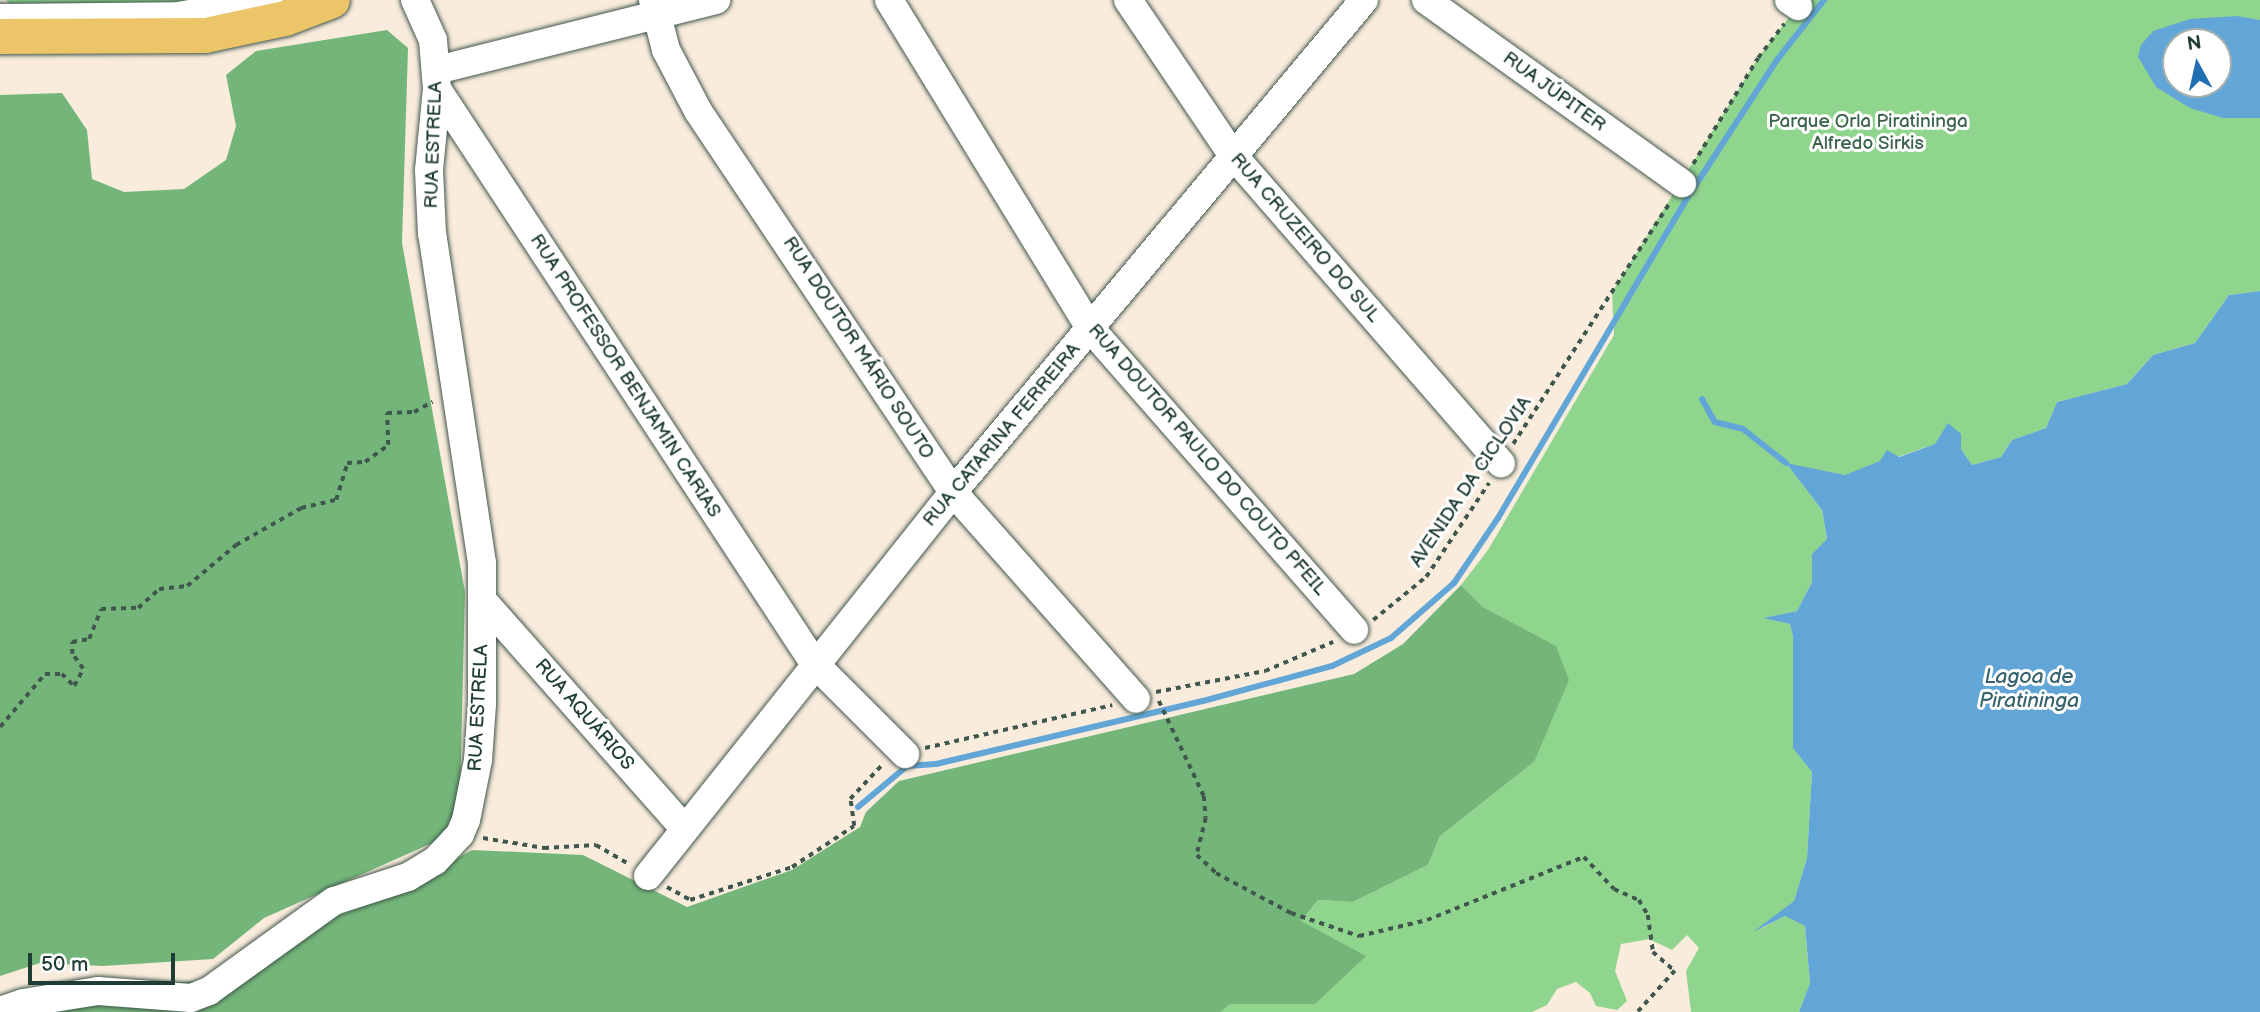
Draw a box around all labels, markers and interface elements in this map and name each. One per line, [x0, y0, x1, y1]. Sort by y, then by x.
north arrow [2162, 28, 2232, 98]
text: N [2186, 31, 2203, 56]
street label: RUA JÚPITER [1498, 47, 1610, 137]
street label: RUA ESTRELA [420, 81, 448, 209]
park label: Parque Orla Piratininga Alfredo Sirkis [1768, 111, 1968, 155]
street label: RUA CRUZEIRO DO SUL [1225, 148, 1385, 328]
street label: RUA PROFESSOR BENJAMIN CARIAS [525, 230, 725, 522]
street label: RUA DOUTOR MÁRIO SOUTO [777, 232, 939, 464]
street label: RUA DOUTOR PAULO DO COUTO PFEIL [1083, 320, 1331, 600]
street label: RUA CATARINA FERREIRA [918, 339, 1086, 531]
street label: AVENIDA DA CICLOVIA [1405, 392, 1537, 572]
street label: RUA ESTRELA [464, 644, 494, 772]
street label: RUA AQUÁRIOS [529, 655, 639, 775]
water label: Lagoa de Piratininga [1979, 664, 2079, 714]
scale bar [32, 939, 178, 983]
text: 50 m [41, 952, 88, 977]

